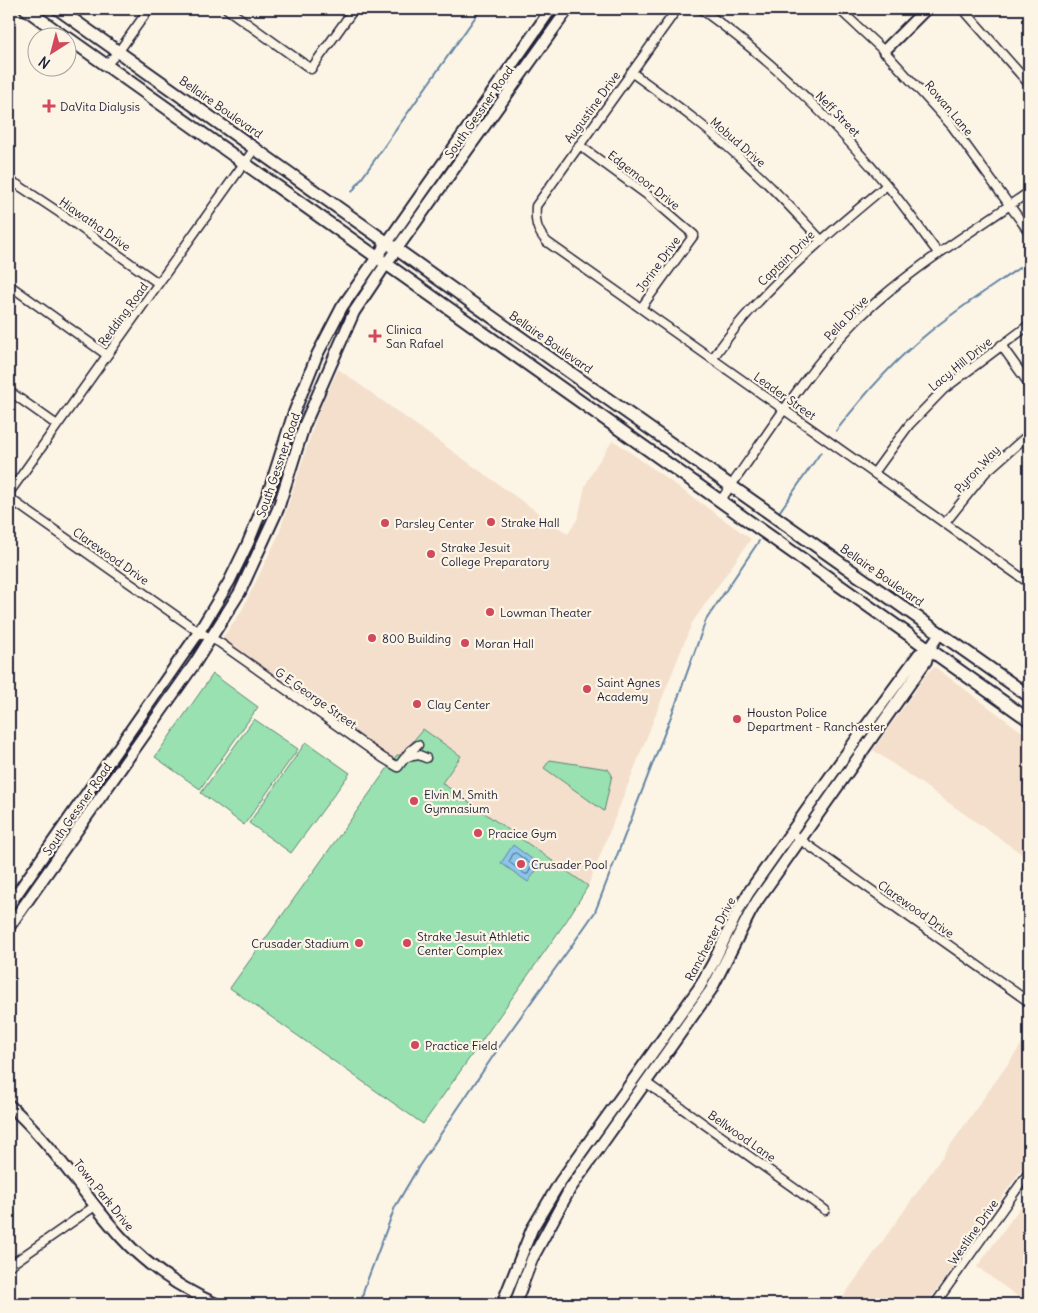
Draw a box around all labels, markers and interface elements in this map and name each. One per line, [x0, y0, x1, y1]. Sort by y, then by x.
north arrow [28, 28, 78, 78]
text: N [35, 52, 54, 73]
street label: South Gessner Road [441, 63, 517, 161]
street label: Augustine Drive [561, 68, 623, 146]
street label: Bellaire Boulevard [176, 73, 266, 141]
street label: Rowan Lane [922, 77, 976, 139]
street label: Neff Street [813, 88, 863, 140]
marker: DaVita Dialysis [42, 99, 56, 113]
place label: DaVita Dialysis [60, 99, 140, 114]
street label: Mobud Drive [707, 114, 769, 170]
street label: Edgemoor Drive [605, 147, 683, 213]
street label: Hiawatha Drive [56, 194, 134, 254]
street label: Captain Drive [754, 227, 818, 289]
street label: Jorine Drive [633, 233, 683, 295]
street label: Redding Road [95, 279, 151, 349]
street label: Pella Drive [821, 292, 871, 344]
street label: Bellaire Boulevard [506, 308, 596, 376]
place label: Clinica San Rafael [386, 322, 443, 351]
marker: Clinica San Rafael [368, 329, 382, 343]
street label: Lacy Hill Drive [925, 334, 995, 394]
street label: Leader Street [751, 369, 819, 423]
street label: South Gessner Road [253, 411, 303, 519]
street label: Pyron Way [951, 442, 1003, 496]
place label: Strake Hall [501, 515, 559, 530]
place label: Parsley Center [395, 516, 474, 531]
marker: Strake Hall [485, 516, 497, 528]
marker: Parsley Center [379, 517, 391, 529]
street label: Clarewood Drive [70, 524, 152, 588]
place label: Strake Jesuit College Preparatory [441, 540, 549, 569]
street label: Bellaire Boulevard [837, 541, 927, 609]
marker: Strake Jesuit College Preparatory [425, 548, 437, 560]
place label: Lowman Theater [500, 605, 592, 620]
marker: Lowman Theater [484, 606, 496, 618]
place label: 800 Building [382, 631, 451, 646]
marker: 800 Building [366, 632, 378, 644]
place label: Moran Hall [475, 636, 534, 651]
marker: Moran Hall [459, 637, 471, 649]
street label: G E George Street [272, 664, 360, 732]
place label: Saint Agnes Academy [597, 675, 660, 704]
marker: Saint Agnes Academy [581, 683, 593, 695]
place label: Clay Center [427, 697, 490, 712]
marker: Clay Center [411, 698, 423, 710]
place label: Houston Police Department - Ranchester [747, 705, 885, 734]
marker: Houston Police Department - Ranchester [731, 713, 743, 725]
street label: South Gessner Road [39, 760, 115, 858]
place label: Elvin M. Smith Gymnasium [424, 787, 498, 816]
marker: Elvin M. Smith Gymnasium [408, 795, 420, 807]
place label: Pracice Gym [488, 826, 557, 841]
marker: Pracice Gym [472, 827, 484, 839]
place label: Crusader Pool [531, 857, 607, 872]
marker: Crusader Pool [515, 858, 527, 870]
street label: Clarewood Drive [875, 877, 957, 941]
street label: Ranchester Drive [682, 894, 738, 984]
place label: Strake Jesuit Athletic Center Complex [417, 929, 530, 958]
place label: Crusader Stadium [251, 936, 349, 951]
marker: Crusader Stadium [353, 937, 365, 949]
marker: Strake Jesuit Athletic Center Complex [401, 937, 413, 949]
place label: Practice Field [425, 1038, 498, 1053]
marker: Practice Field [409, 1039, 421, 1051]
street label: Bellwood Lane [705, 1107, 779, 1165]
street label: Town Park Drive [71, 1156, 137, 1234]
street label: Westline Drive [945, 1196, 1001, 1268]

